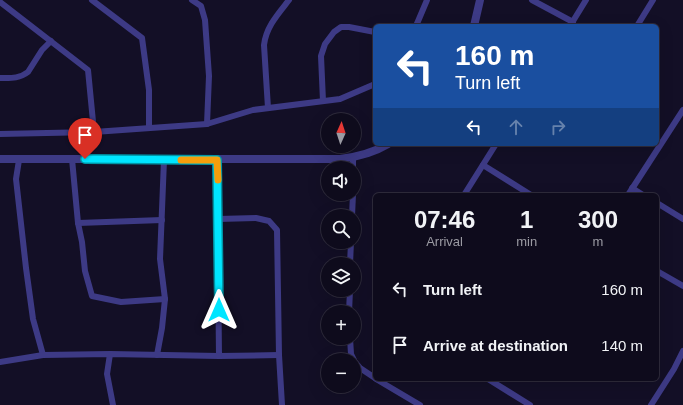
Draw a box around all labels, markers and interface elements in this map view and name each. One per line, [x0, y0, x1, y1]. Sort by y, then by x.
icon: left [389, 40, 441, 92]
text: 160 m [455, 40, 534, 71]
text: Turn left [455, 73, 520, 93]
north arrow [321, 113, 361, 153]
map controls [321, 113, 361, 393]
icon: left [463, 116, 485, 138]
icon: ahead [505, 116, 527, 138]
icon: right [547, 116, 569, 138]
pin [68, 118, 102, 159]
icon: arrive [74, 124, 96, 146]
button: sound [321, 161, 361, 201]
text: 07:46 [414, 206, 475, 233]
text: 1 [520, 206, 533, 233]
text: 300 [578, 206, 618, 233]
button: search [321, 209, 361, 249]
text: Arrival [426, 234, 463, 249]
text: min [516, 234, 537, 249]
text: m [593, 234, 603, 249]
button: layers [321, 257, 361, 297]
icon: left [389, 278, 411, 300]
text: Turn left [423, 281, 482, 298]
text: 160 m [601, 281, 643, 298]
position arrow [198, 289, 240, 331]
button: + [321, 305, 361, 345]
icon: arrive [389, 334, 411, 356]
text: Arrive at destination [423, 337, 568, 354]
text: 140 m [601, 337, 643, 354]
button: − [321, 353, 361, 393]

